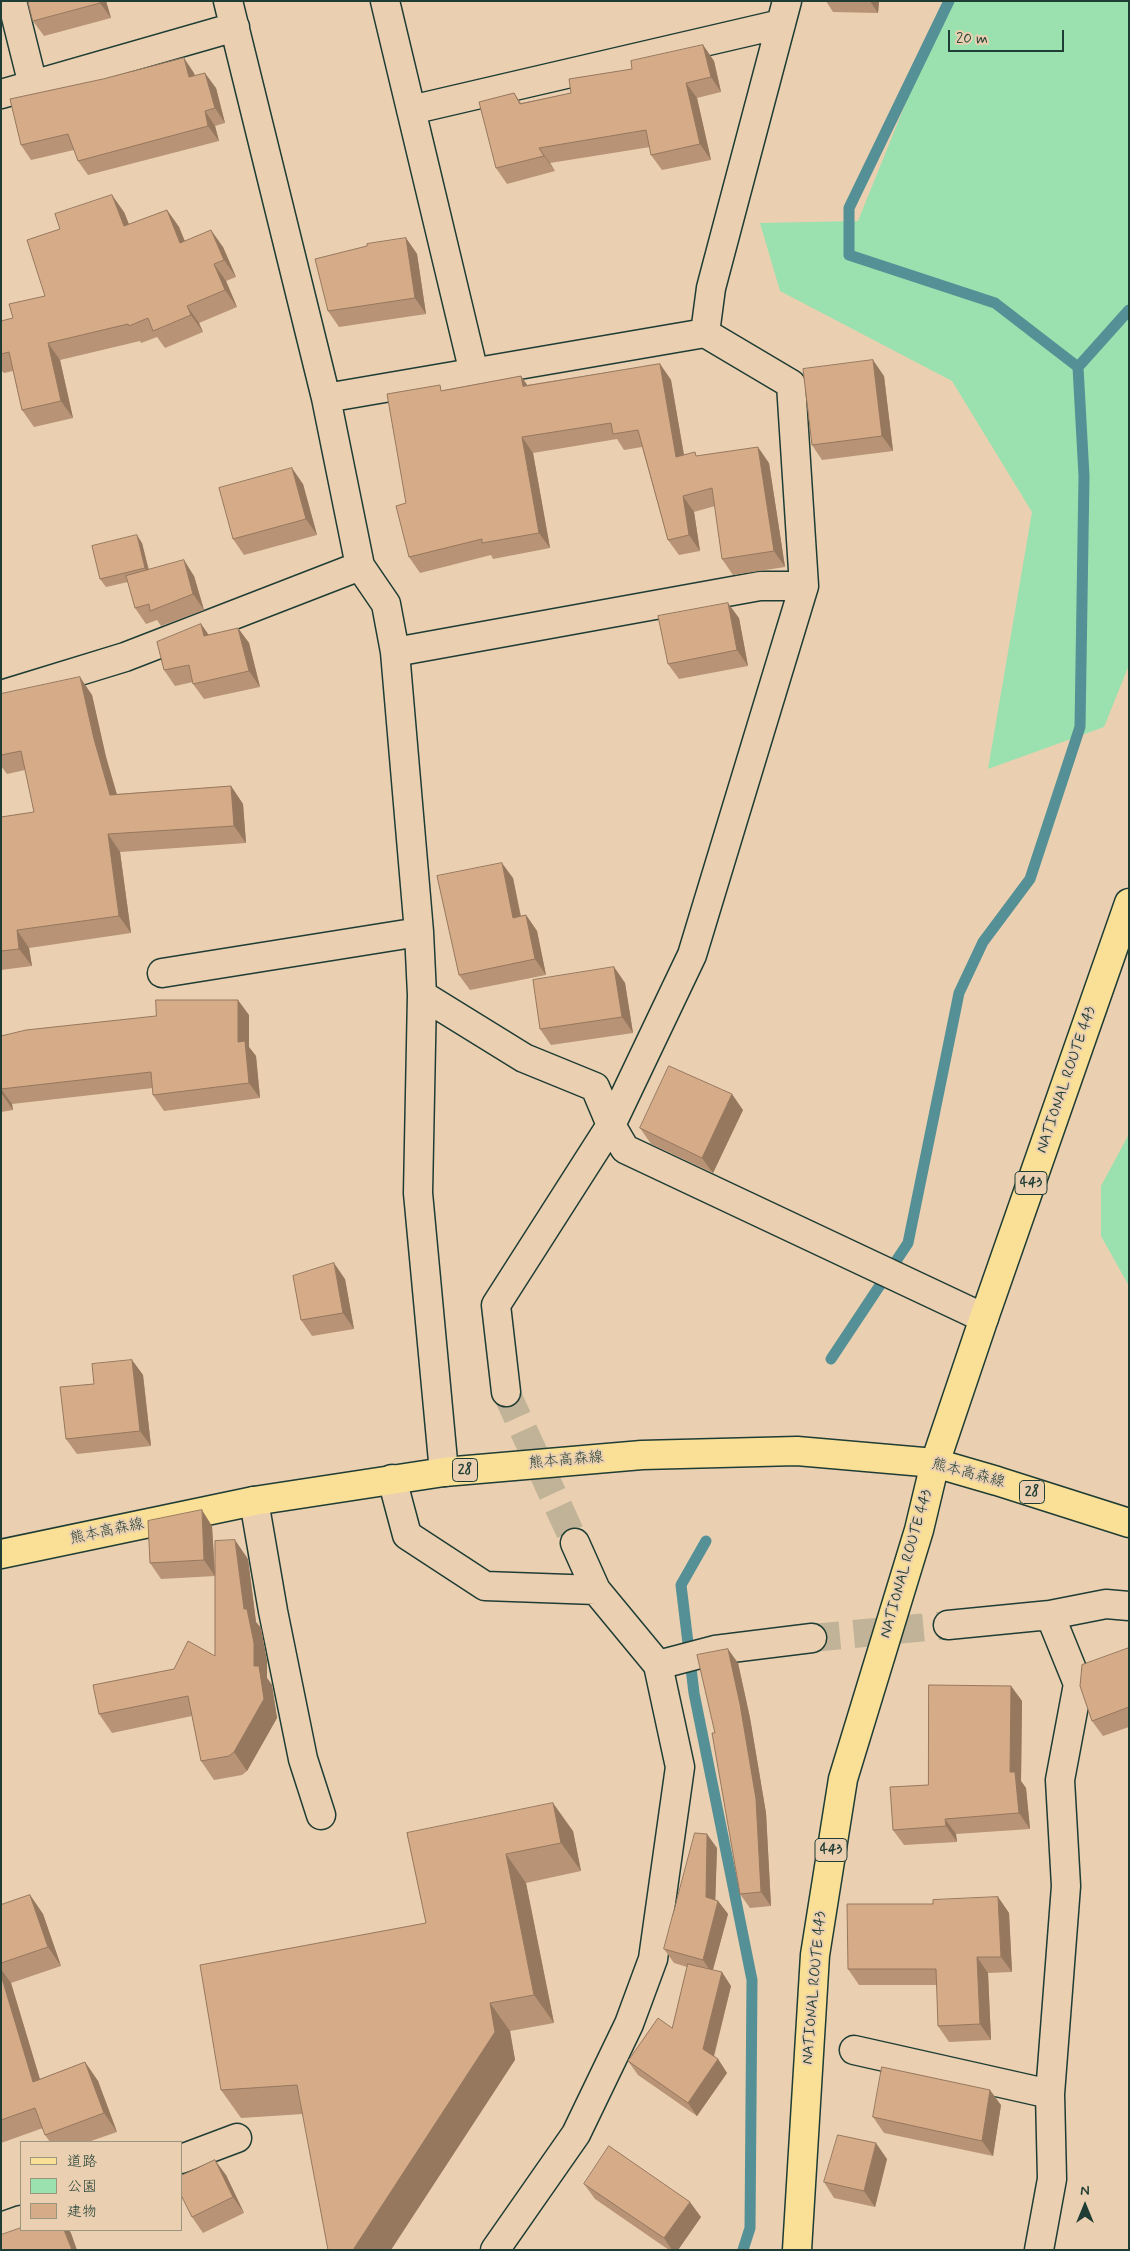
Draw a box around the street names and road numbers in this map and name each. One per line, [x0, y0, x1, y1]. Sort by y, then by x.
street label: NATIONAL ROUTE 443 [1033, 1004, 1101, 1156]
road number: 443 [1015, 1172, 1047, 1194]
street label: 熊本高森線 [528, 1449, 604, 1473]
street label: 熊本高森線 [929, 1456, 1007, 1492]
road number: 28 [452, 1458, 478, 1482]
road number: 28 [1020, 1480, 1044, 1504]
street label: NATIONAL ROUTE 443 [877, 1488, 937, 1640]
street label: 熊本高森線 [68, 1515, 146, 1549]
road number: 443 [815, 1838, 847, 1862]
street label: NATIONAL ROUTE 443 [799, 1911, 831, 2065]

